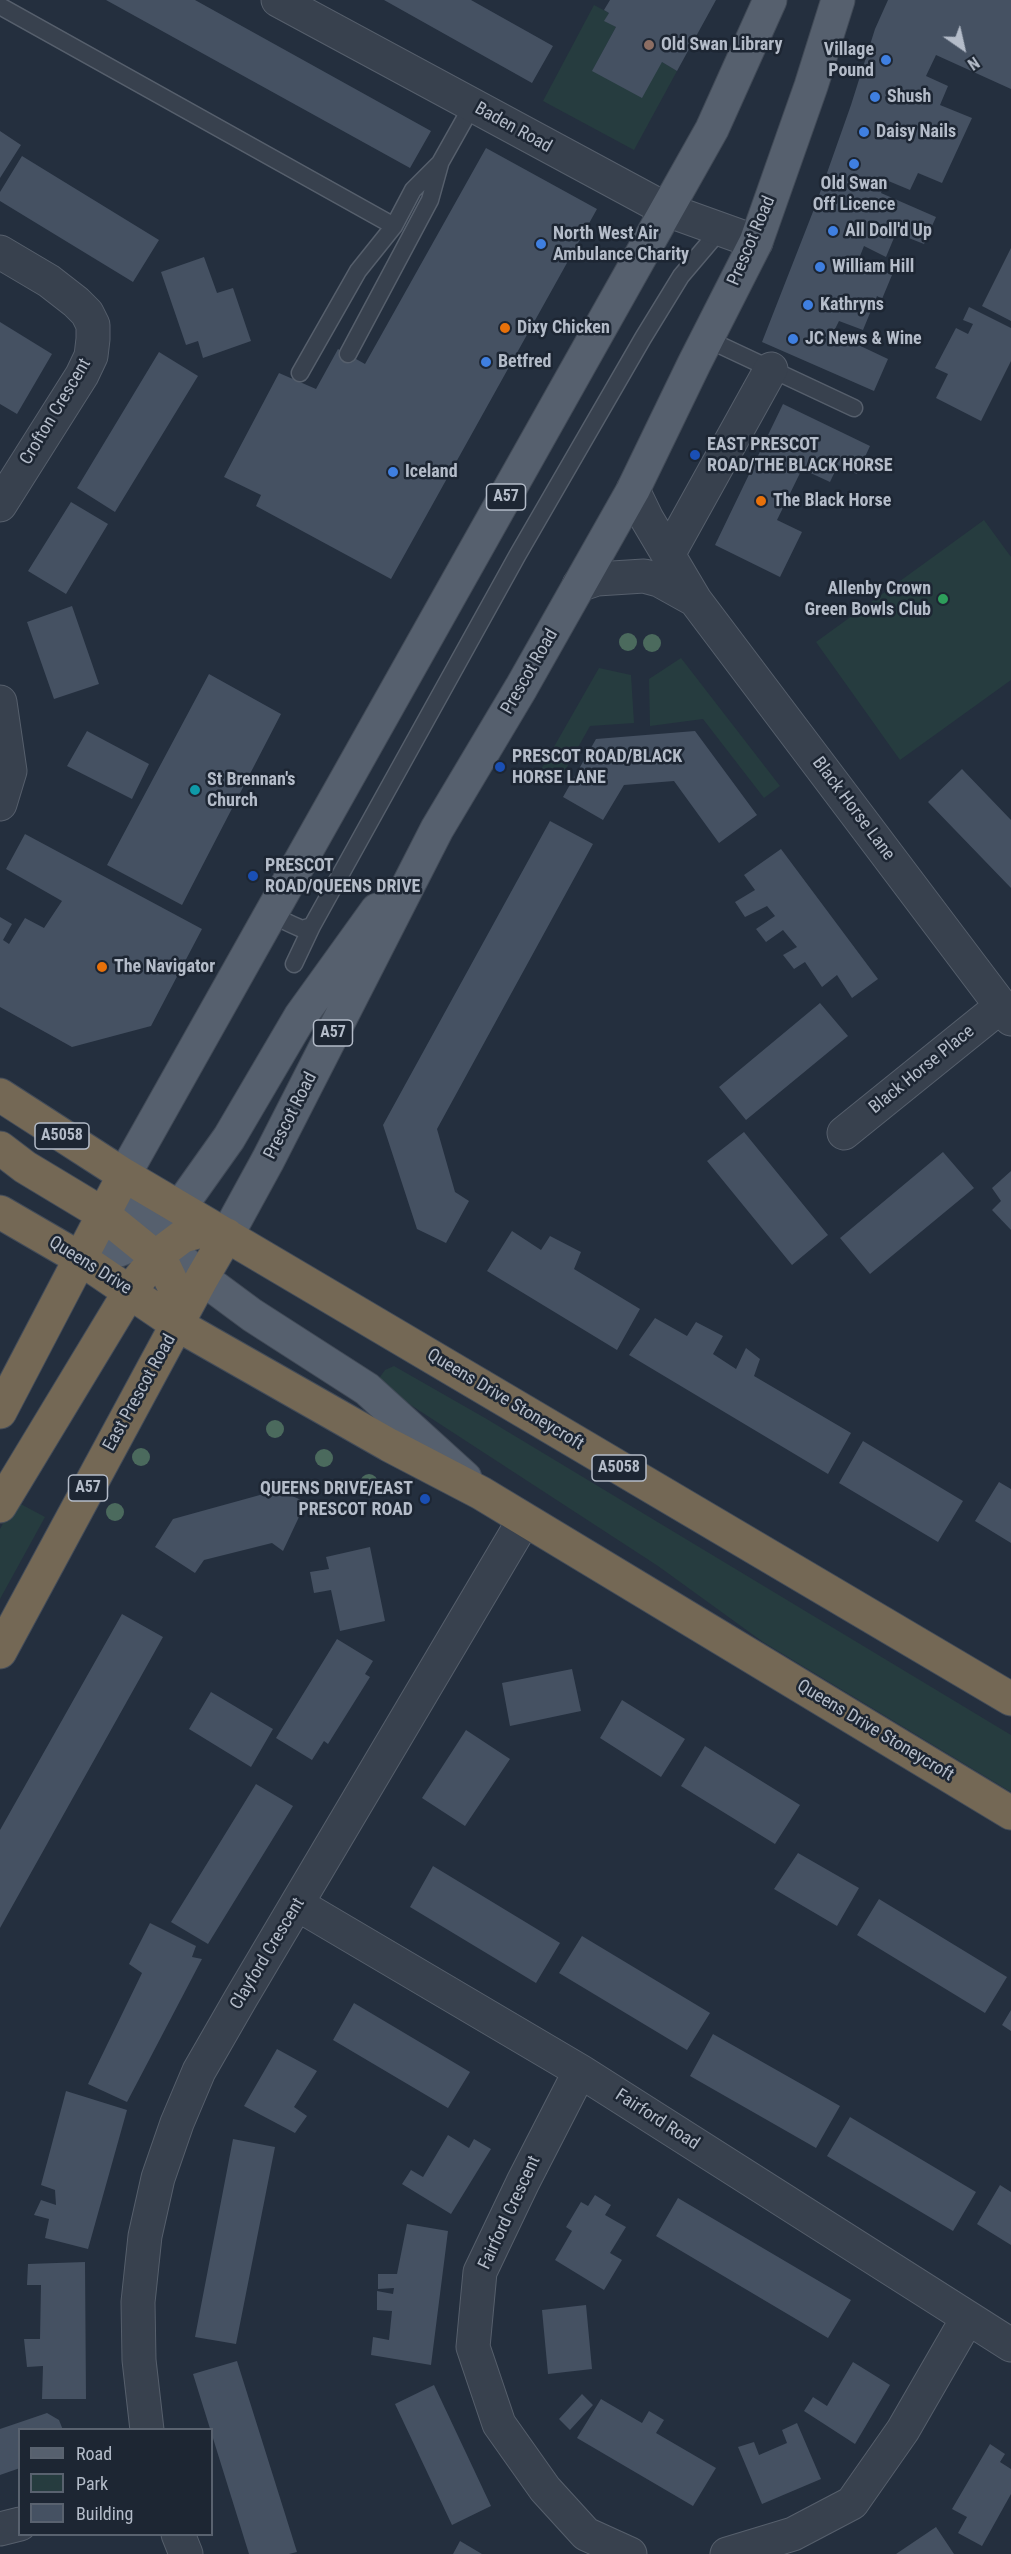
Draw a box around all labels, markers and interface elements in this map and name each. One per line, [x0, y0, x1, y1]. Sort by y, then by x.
north arrow [933, 18, 993, 78]
place label: Old Swan Library [661, 34, 782, 56]
marker: Old Swan Library [642, 38, 656, 52]
place label: Village Pound [824, 39, 874, 82]
marker: Village Pound [879, 53, 893, 67]
text: N [964, 53, 983, 74]
place label: Shush [887, 86, 931, 108]
marker: Shush [868, 90, 882, 104]
street label: Baden Road [471, 98, 555, 158]
place label: Daisy Nails [876, 121, 956, 143]
marker: Daisy Nails [857, 125, 871, 139]
marker: Old Swan Off Licence [847, 157, 861, 171]
place label: Old Swan Off Licence [813, 173, 895, 216]
street label: Prescot Road [724, 193, 780, 289]
place label: All Doll'd Up [845, 220, 932, 242]
place label: North West Air Ambulance Charity [553, 223, 689, 266]
marker: All Doll'd Up [826, 224, 840, 238]
marker: North West Air Ambulance Charity [534, 237, 548, 251]
place label: William Hill [832, 256, 914, 278]
marker: William Hill [813, 260, 827, 274]
place label: Kathryns [820, 294, 884, 316]
marker: Kathryns [801, 298, 815, 312]
place label: Dixy Chicken [517, 317, 610, 339]
marker: Dixy Chicken [498, 321, 512, 335]
place label: JC News & Wine [805, 328, 922, 350]
marker: JC News & Wine [786, 332, 800, 346]
place label: Betfred [498, 351, 551, 373]
street label: Crofton Crescent [16, 355, 96, 469]
marker: Betfred [479, 355, 493, 369]
place label: EAST PRESCOT ROAD/THE BLACK HORSE [707, 434, 893, 476]
marker: EAST PRESCOT ROAD/THE BLACK HORSE [688, 448, 702, 462]
place label: Iceland [405, 461, 458, 483]
marker: Iceland [386, 465, 400, 479]
road number: A57 [486, 484, 526, 510]
place label: The Black Horse [773, 490, 891, 512]
marker: The Black Horse [754, 494, 768, 508]
place label: Allenby Crown Green Bowls Club [805, 578, 931, 620]
marker: Allenby Crown Green Bowls Club [936, 592, 950, 606]
street label: Prescot Road [497, 626, 563, 718]
place label: PRESCOT ROAD/BLACK HORSE LANE [512, 746, 682, 789]
street label: Black Horse Lane [807, 753, 899, 865]
marker: PRESCOT ROAD/BLACK HORSE LANE [493, 760, 507, 774]
place label: St Brennan's Church [207, 769, 296, 812]
marker: St Brennan's Church [188, 783, 202, 797]
place label: PRESCOT ROAD/QUEENS DRIVE [265, 855, 420, 898]
marker: PRESCOT ROAD/QUEENS DRIVE [246, 869, 260, 883]
place label: The Navigator [114, 956, 215, 978]
marker: The Navigator [95, 960, 109, 974]
road number: A57 [314, 1020, 352, 1046]
street label: Black Horse Place [865, 1021, 979, 1119]
street label: Prescot Road [260, 1069, 322, 1163]
road number: A5058 [35, 1123, 89, 1149]
street label: Queens Drive [45, 1232, 135, 1300]
street label: East Prescot Road [99, 1331, 181, 1455]
street label: Queens Drive Stoneycroft [423, 1345, 587, 1455]
road number: A5058 [592, 1455, 646, 1481]
road number: A57 [68, 1475, 107, 1501]
place label: QUEENS DRIVE/EAST PRESCOT ROAD [260, 1478, 413, 1520]
marker: QUEENS DRIVE/EAST PRESCOT ROAD [418, 1492, 432, 1506]
street label: Queens Drive Stoneycroft [793, 1676, 957, 1786]
street label: Clayford Crescent [226, 1894, 310, 2014]
street label: Fairford Road [611, 2085, 703, 2155]
street label: Fairford Crescent [474, 2153, 546, 2273]
legend [18, 2428, 213, 2536]
text: Road [76, 2443, 112, 2464]
text: Park [76, 2473, 108, 2494]
text: Building [76, 2503, 133, 2524]

